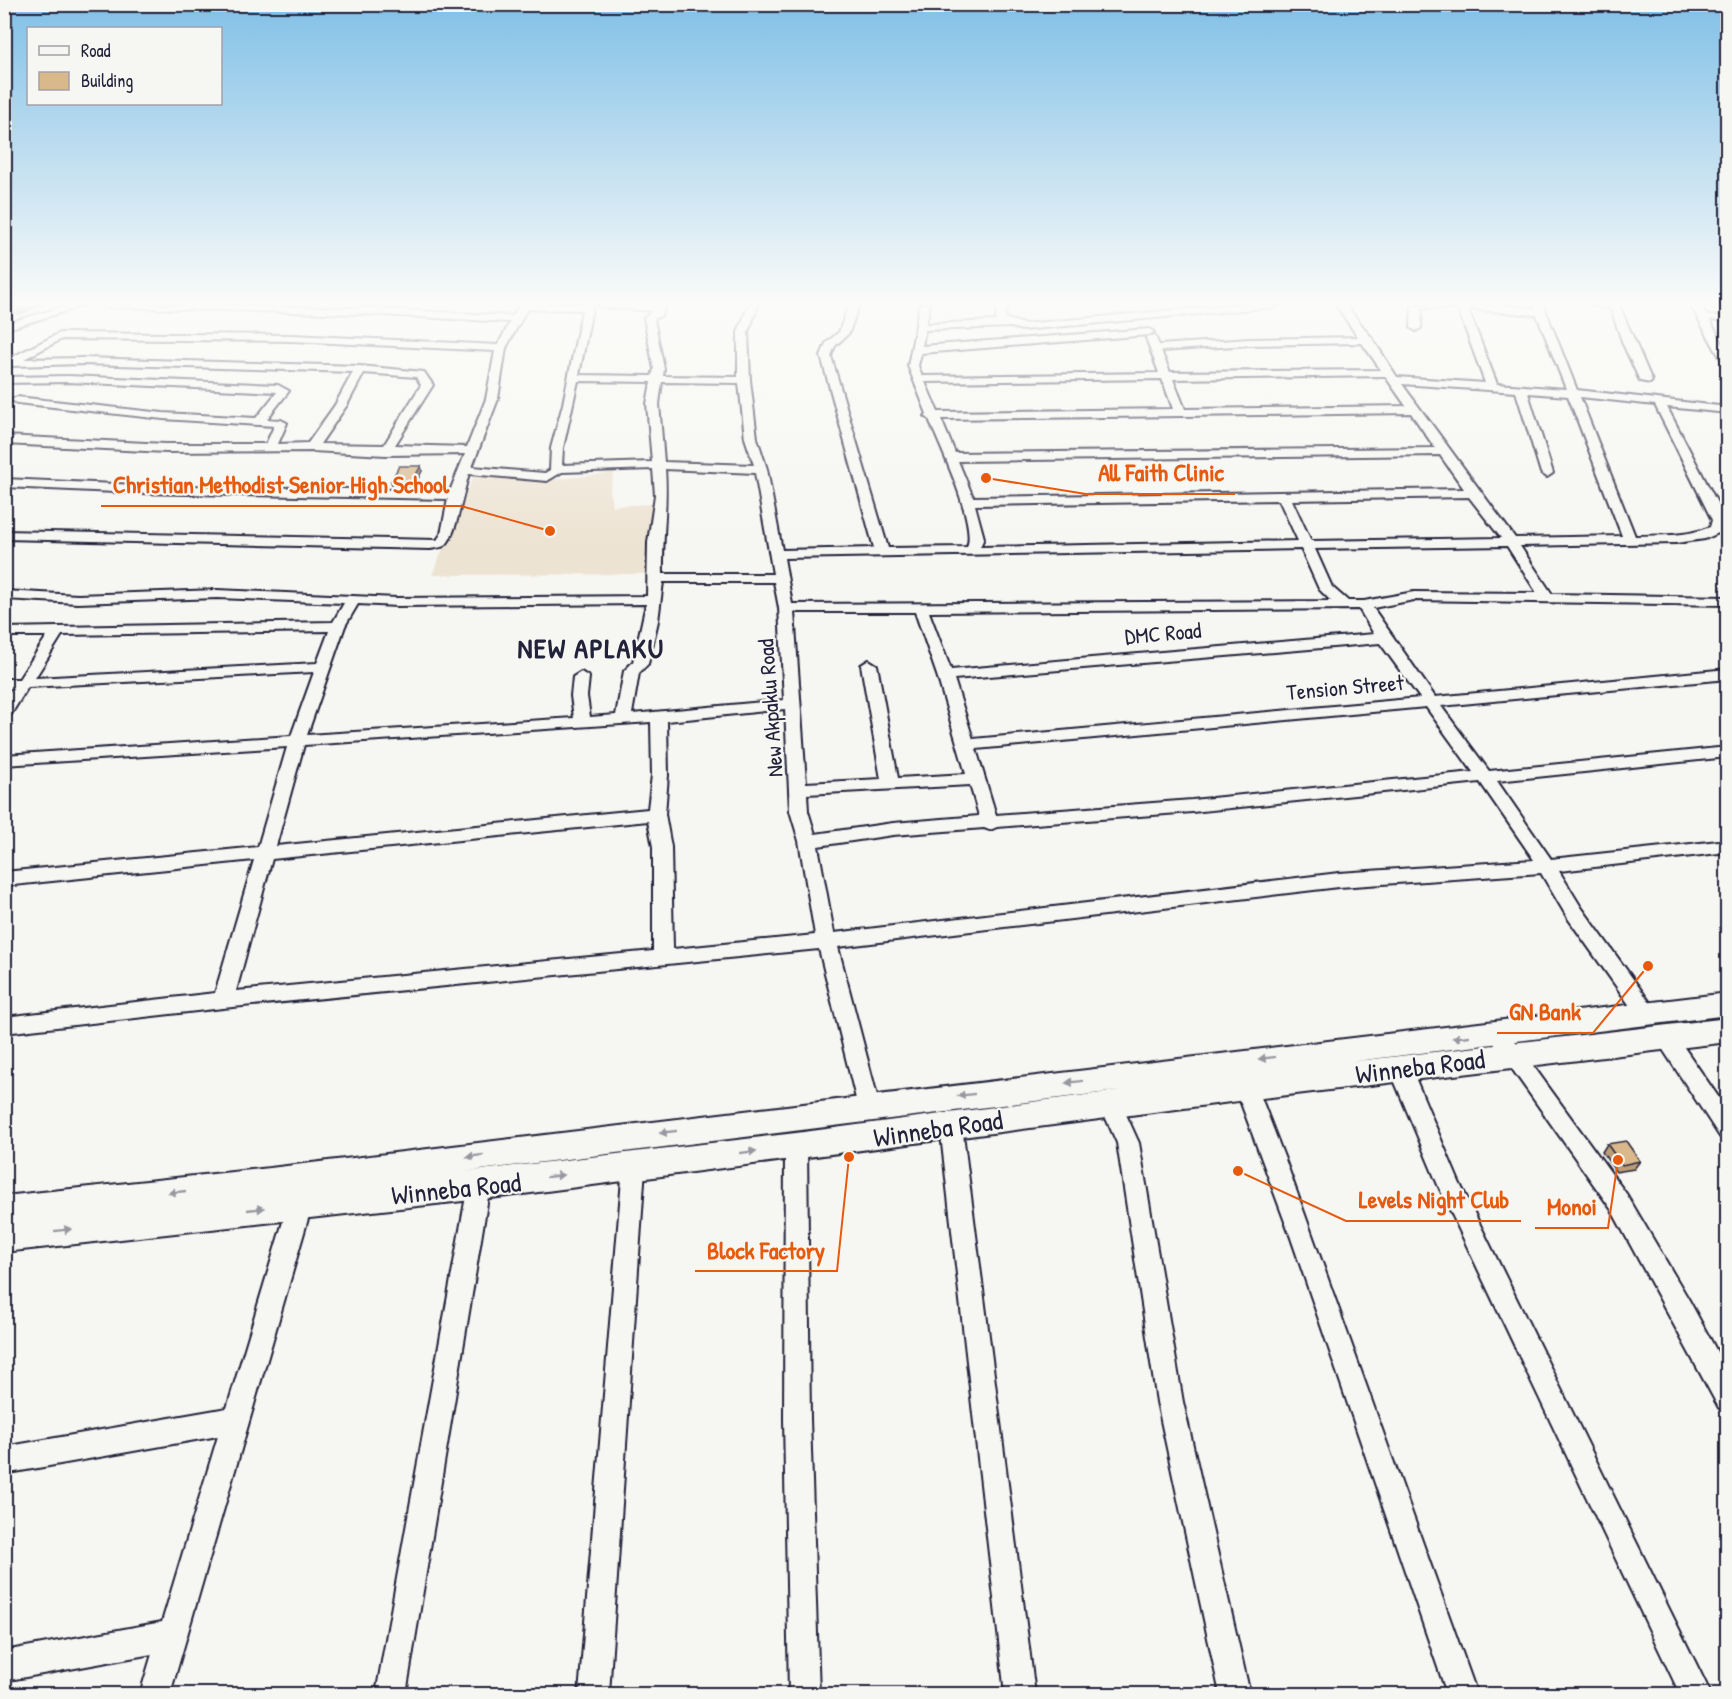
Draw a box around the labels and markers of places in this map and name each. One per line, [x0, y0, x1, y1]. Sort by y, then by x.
callout: All Faith Clinic [1086, 452, 1235, 494]
callout: Christian Methodist Senior High School [101, 464, 461, 506]
callout: GN Bank [1497, 991, 1593, 1033]
callout: Levels Night Club [1346, 1179, 1521, 1221]
callout: Monoi [1535, 1186, 1608, 1228]
callout: Block Factory [695, 1229, 837, 1271]

